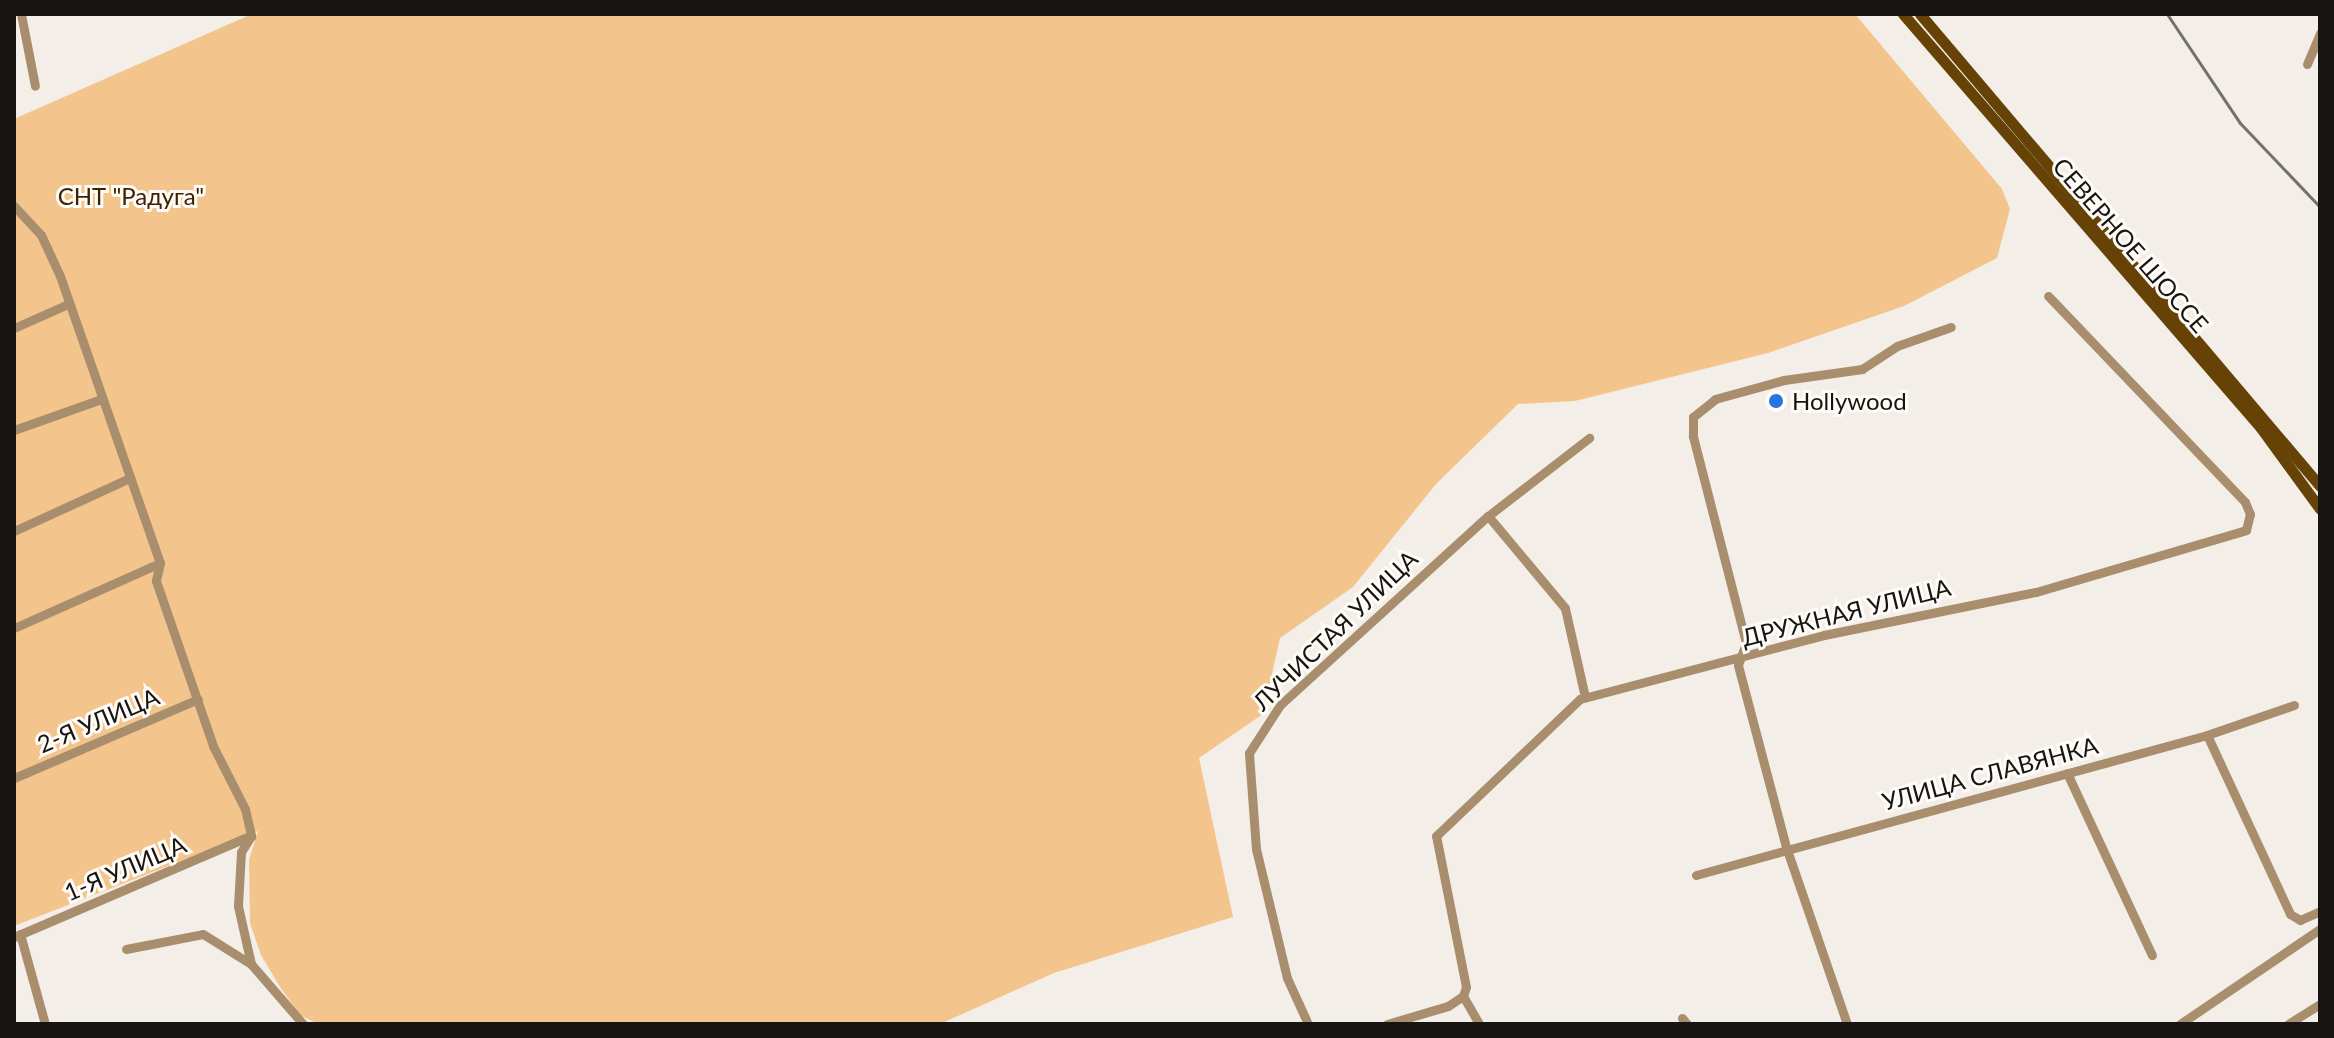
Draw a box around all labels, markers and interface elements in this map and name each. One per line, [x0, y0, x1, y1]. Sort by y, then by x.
street label: СЕВЕРНОЕ ШОССЕ [2047, 152, 2215, 338]
park label: СНТ "Радуга" [58, 182, 204, 210]
place label: Hollywood [1792, 387, 1907, 415]
marker: Hollywood [1767, 392, 1785, 410]
street label: ЛУЧИСТАЯ УЛИЦА [1247, 544, 1423, 716]
street label: ДРУЖНАЯ УЛИЦА [1739, 572, 1953, 652]
street label: 2-Я УЛИЦА [33, 681, 163, 759]
street label: УЛИЦА СЛАВЯНКА [1879, 730, 2101, 816]
street label: 1-Я УЛИЦА [60, 829, 190, 907]

